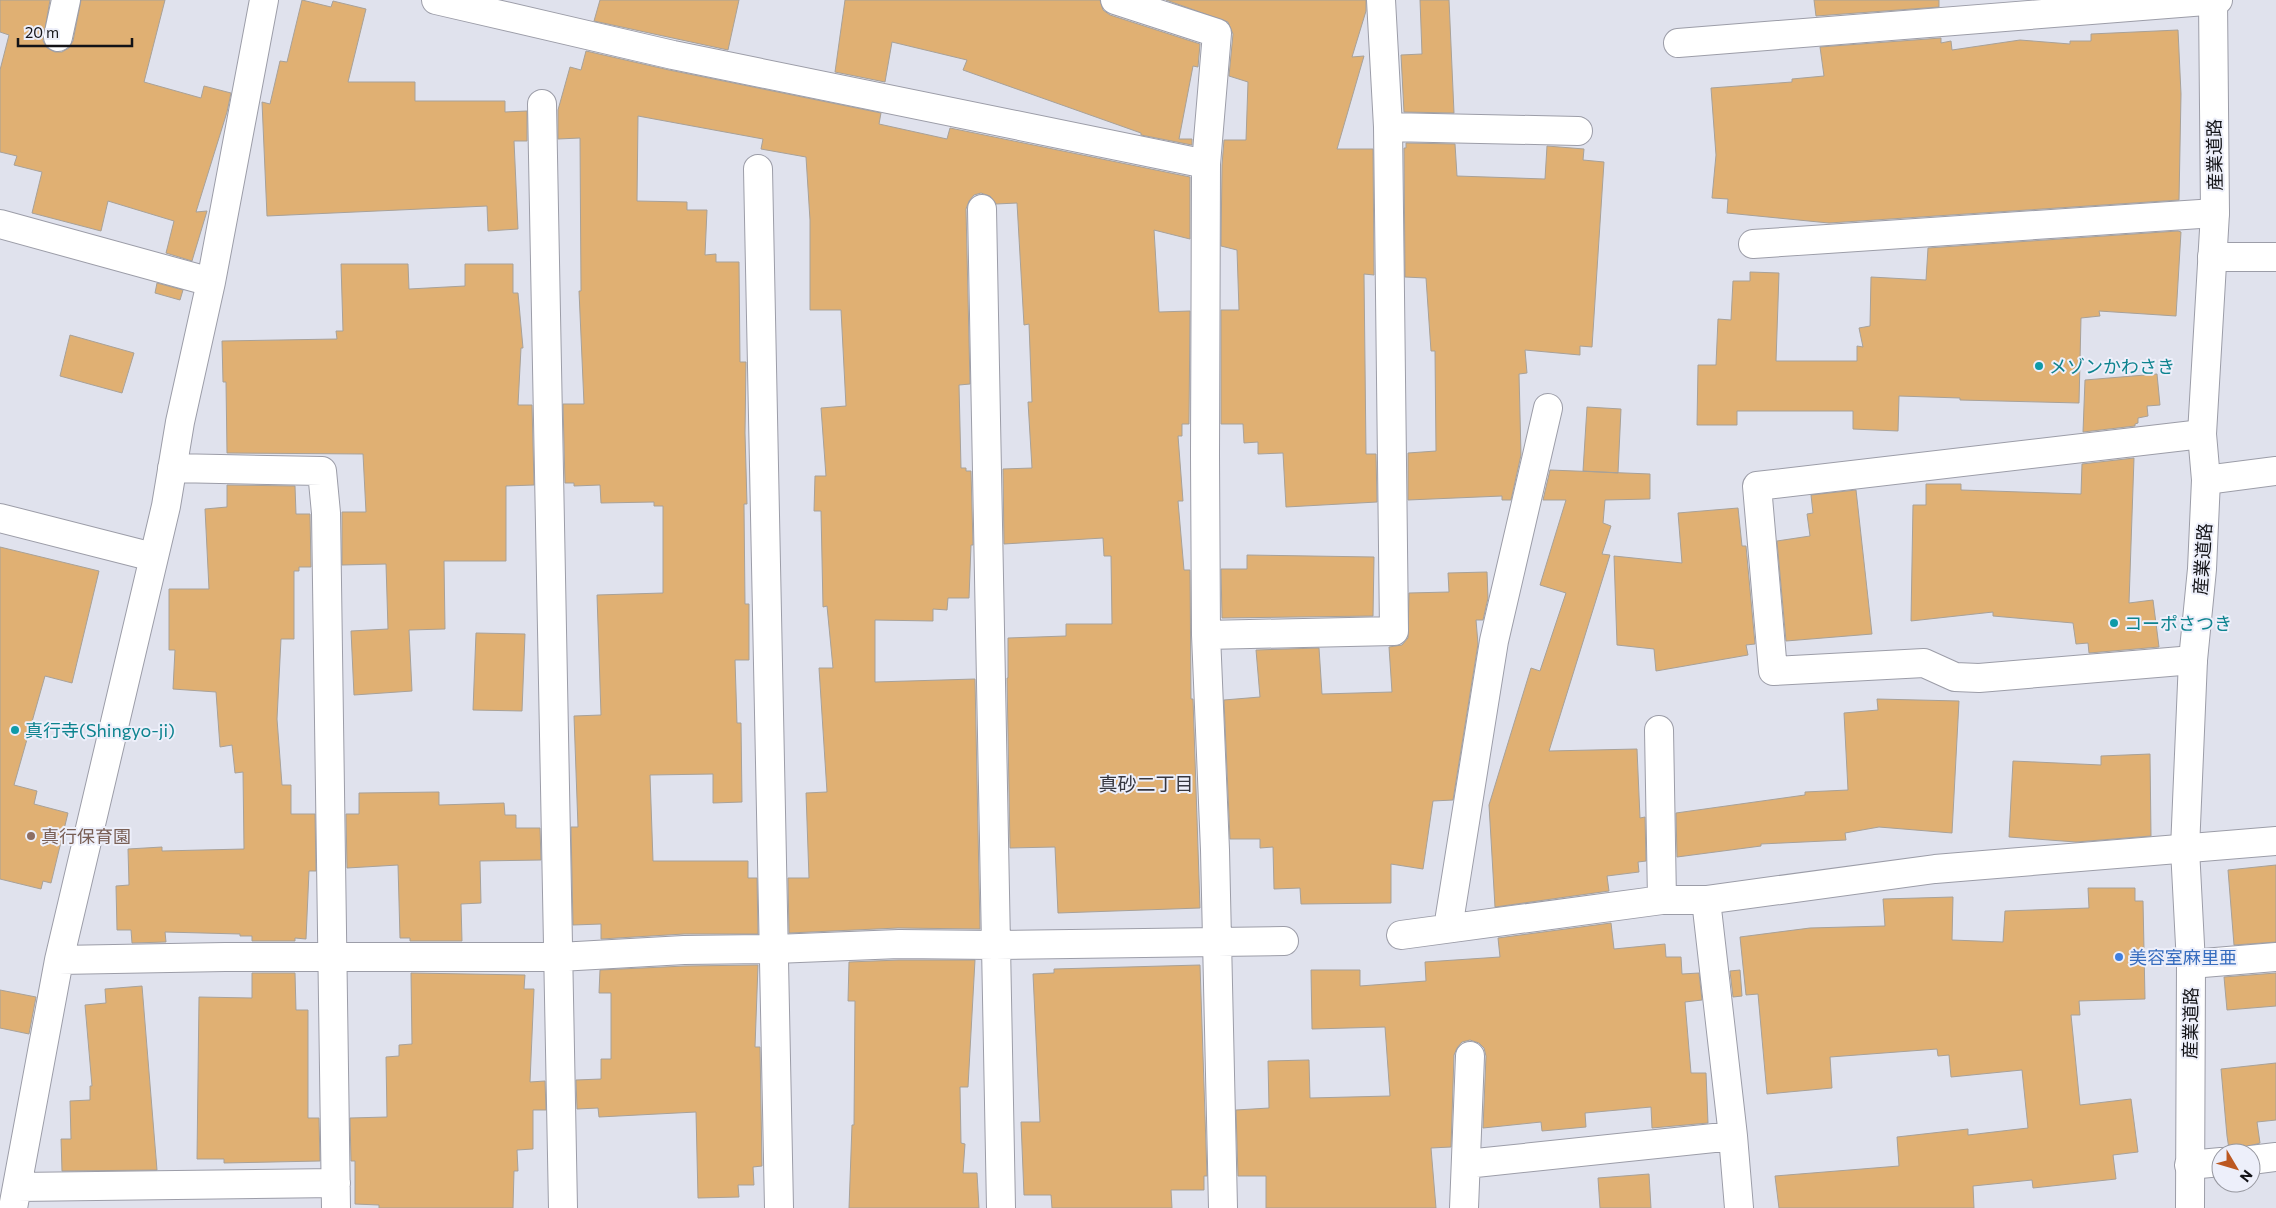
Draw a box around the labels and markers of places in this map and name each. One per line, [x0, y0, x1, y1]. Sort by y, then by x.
place label: メゾンかわさき [2049, 355, 2175, 377]
marker: メゾンかわさき [2033, 360, 2045, 372]
place label: コーポさつき [2124, 612, 2232, 634]
marker: コーポさつき [2108, 617, 2120, 629]
place label: 真行寺(Shingyo-ji) [25, 719, 175, 741]
marker: 真行寺(Shingyo-ji) [9, 724, 21, 736]
place label: 真行保育園 [41, 825, 131, 847]
marker: 真行保育園 [25, 830, 37, 842]
place label: 美容室麻里亜 [2129, 946, 2237, 968]
marker: 美容室麻里亜 [2113, 951, 2125, 963]

